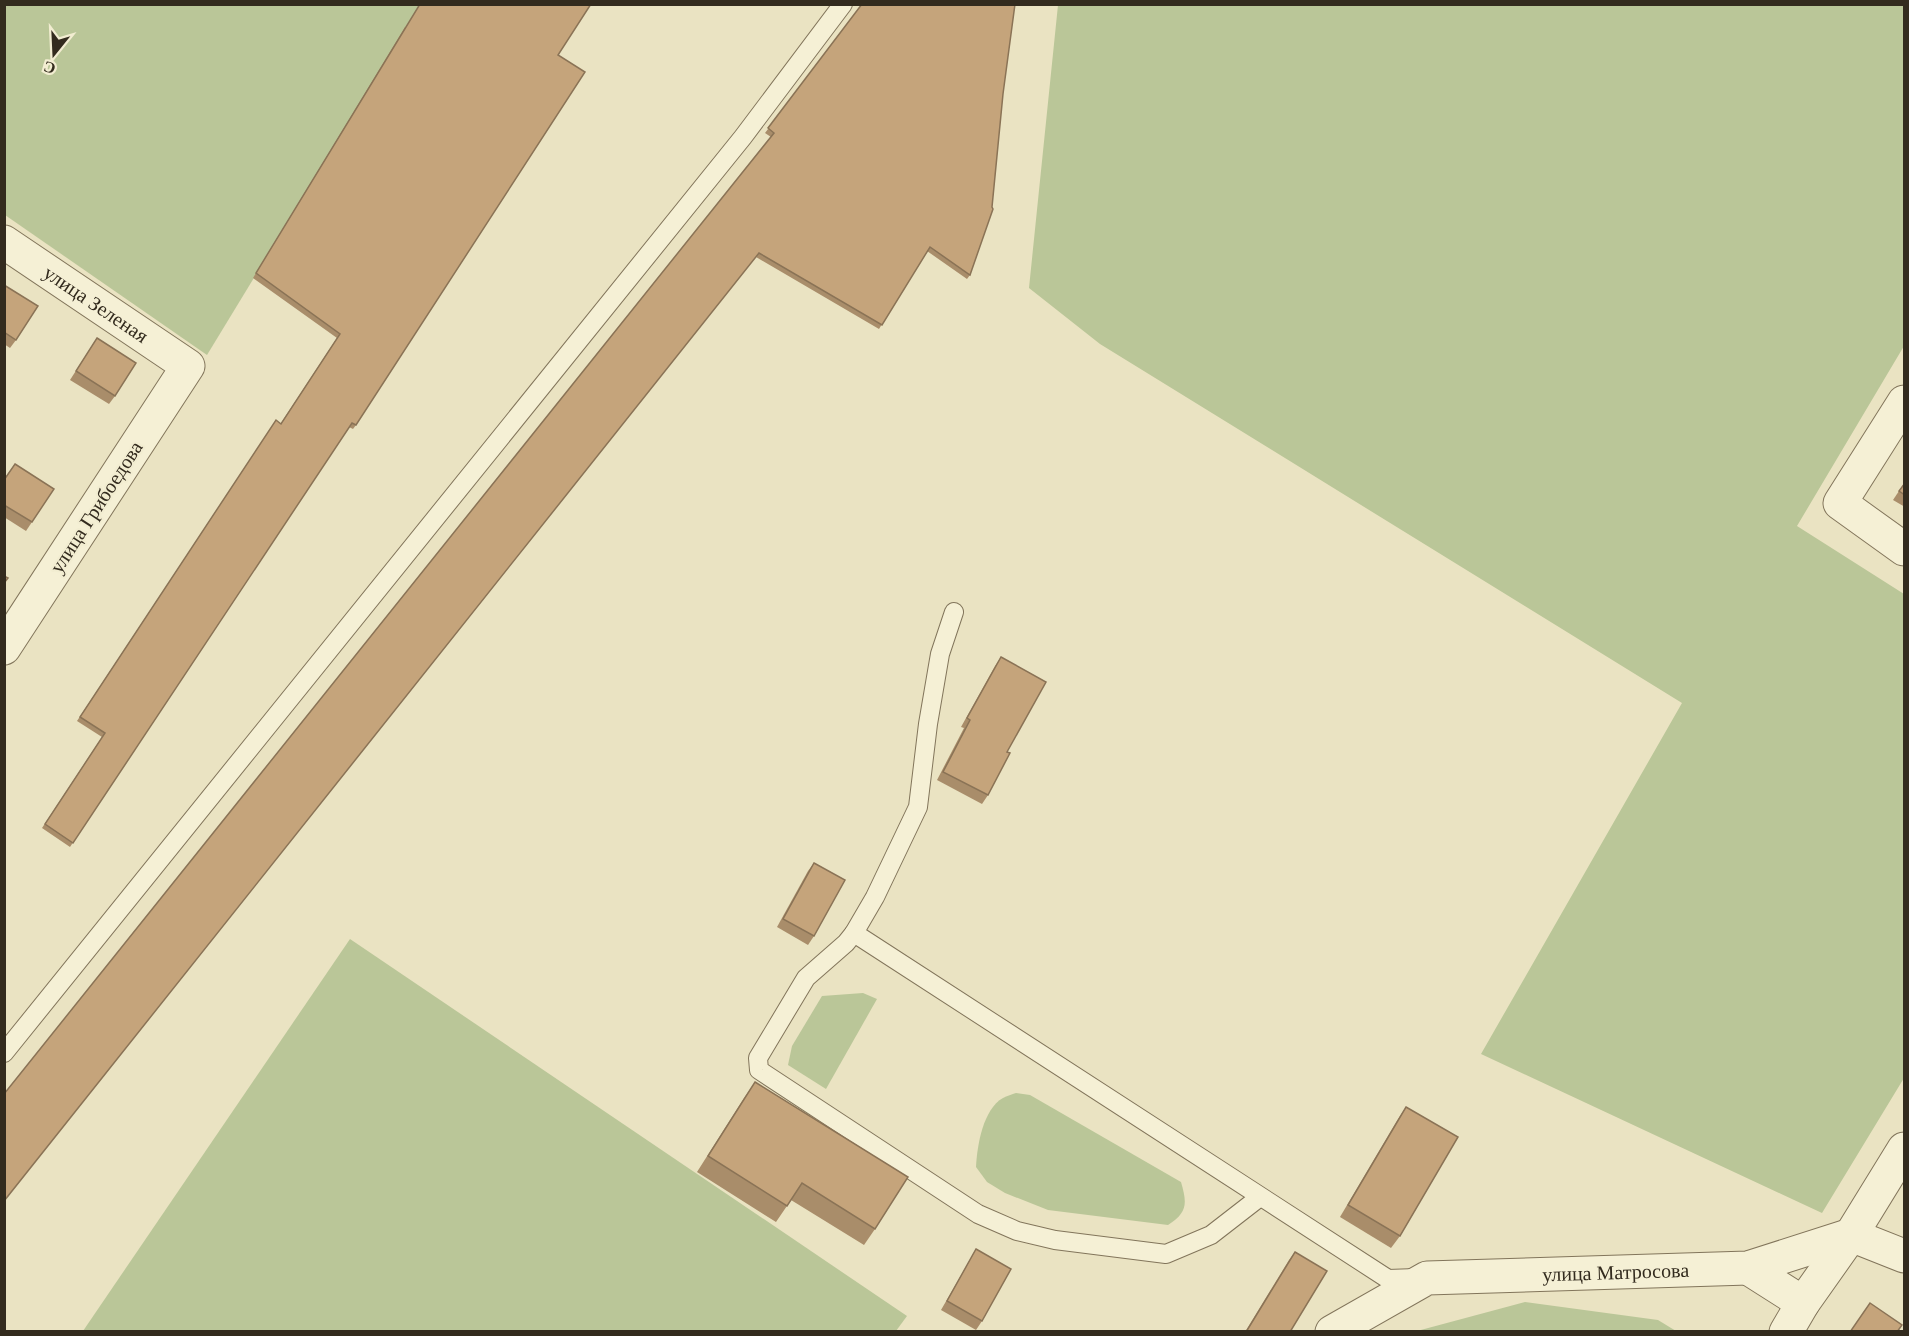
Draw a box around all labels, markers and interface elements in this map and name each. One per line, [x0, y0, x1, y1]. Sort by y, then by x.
north arrow [24, 24, 84, 84]
text: С [41, 58, 58, 78]
street label: улица Зеленая [39, 261, 152, 347]
street label: улица Грибоедова [45, 437, 148, 578]
street label: улица Матросова [1542, 1259, 1690, 1286]

